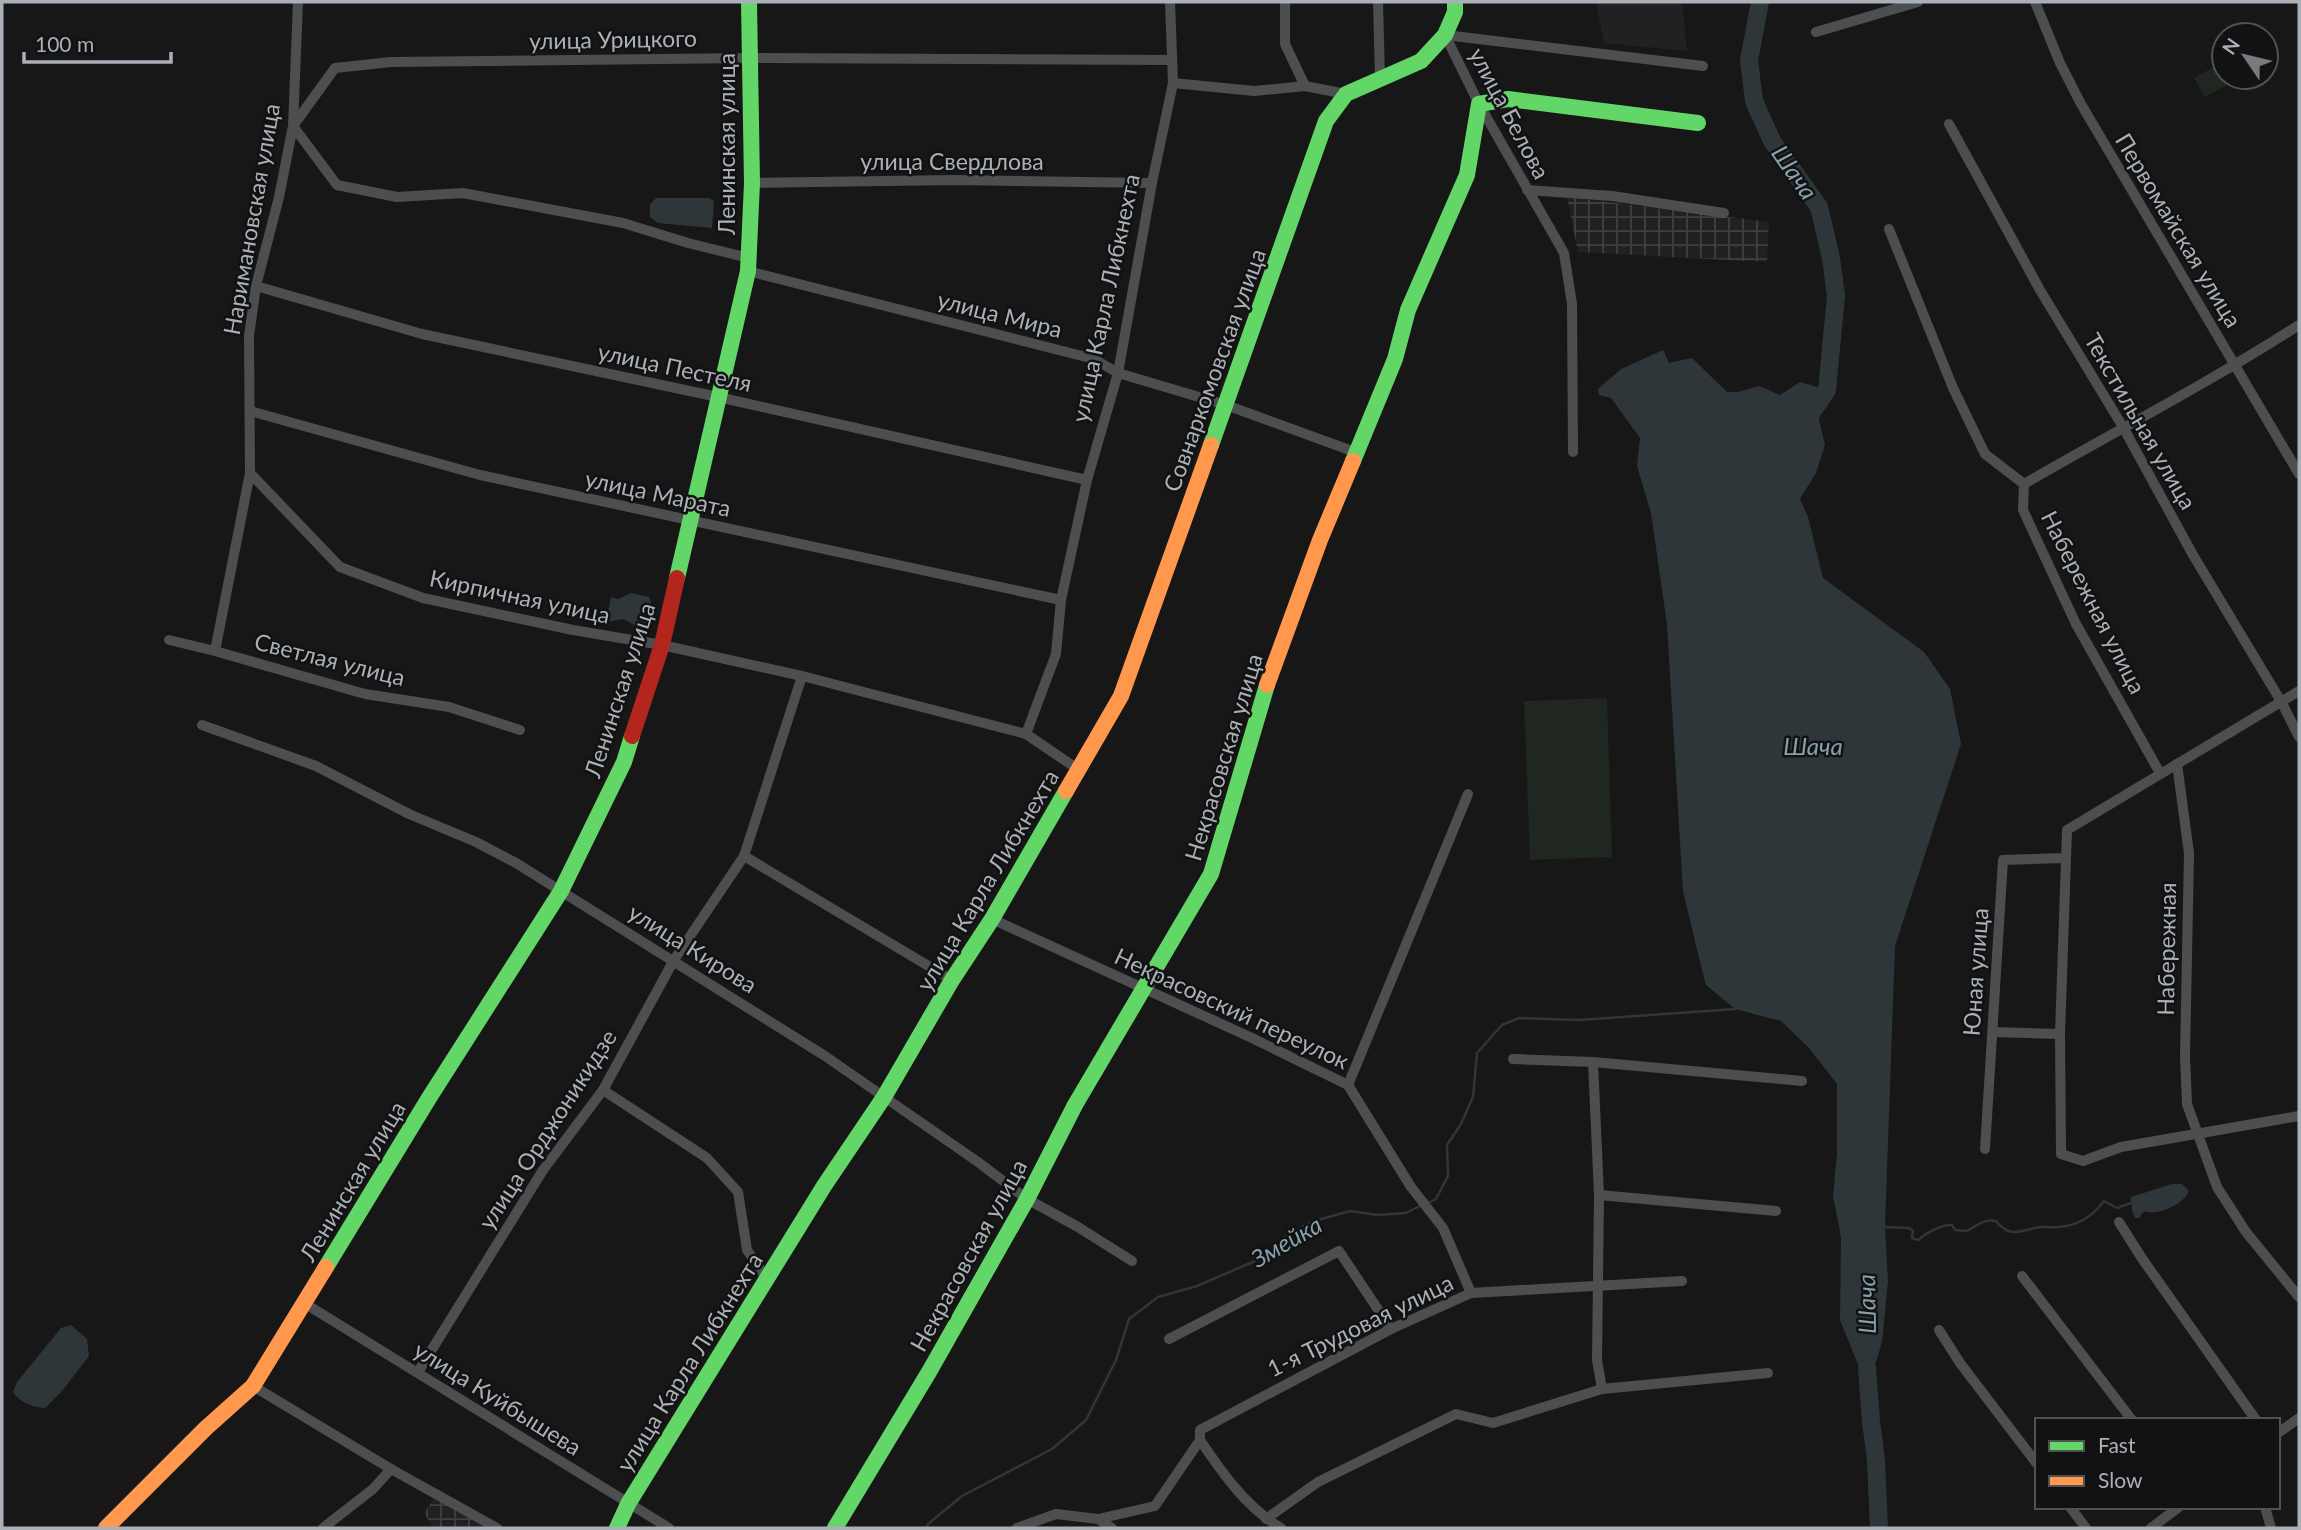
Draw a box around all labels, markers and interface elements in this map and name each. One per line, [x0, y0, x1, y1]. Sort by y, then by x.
scale bar [24, 21, 172, 65]
north arrow [2210, 21, 2280, 91]
street label: улица Урицкого [529, 24, 697, 54]
text: 100 m [35, 31, 94, 56]
text: N [2217, 33, 2244, 59]
street label: улица Белова [1464, 43, 1556, 183]
street label: Ленинская улица [712, 53, 740, 236]
street label: Наримановская улица [217, 101, 285, 337]
street label: Первомайская улица [2110, 128, 2248, 332]
water label: Шача [1766, 139, 1824, 205]
street label: улица Свердлова [860, 147, 1044, 175]
street label: улица Карла Либкнехта [1065, 171, 1145, 425]
street label: Совнаркомовская улица [1157, 245, 1271, 495]
street label: улица Мира [935, 285, 1065, 343]
street label: Текстильная улица [2079, 328, 2203, 514]
street label: улица Пестеля [596, 337, 754, 397]
street label: улица Марата [583, 464, 733, 522]
street label: Набережная улица [2036, 506, 2152, 698]
street label: Кирпичная улица [427, 563, 613, 629]
street label: Ленинская улица [577, 599, 660, 782]
street label: Светлая улица [252, 627, 408, 691]
street label: Некрасовская улица [1178, 650, 1268, 864]
water label: Шача [1783, 731, 1843, 760]
street label: улица Карла Либкнехта [910, 764, 1064, 996]
street label: Набережная [2151, 882, 2181, 1016]
street label: улица Кирова [624, 897, 762, 999]
street label: Юная улица [1957, 907, 1993, 1037]
street label: Некрасовский переулок [1111, 941, 1354, 1075]
street label: улица Орджоникидзе [472, 1024, 622, 1234]
street label: Ленинская улица [293, 1096, 411, 1267]
street label: Некрасовская улица [904, 1154, 1032, 1356]
water label: Змейка [1245, 1209, 1327, 1273]
street label: улица Карла Либкнехта [610, 1247, 768, 1477]
street label: 1-я Трудовая улица [1262, 1268, 1458, 1382]
water label: Шача [1851, 1274, 1881, 1334]
street label: улица Куйбышева [409, 1335, 587, 1461]
legend [2035, 1418, 2280, 1509]
text: Fast [2098, 1432, 2136, 1457]
text: Slow [2098, 1467, 2143, 1492]

